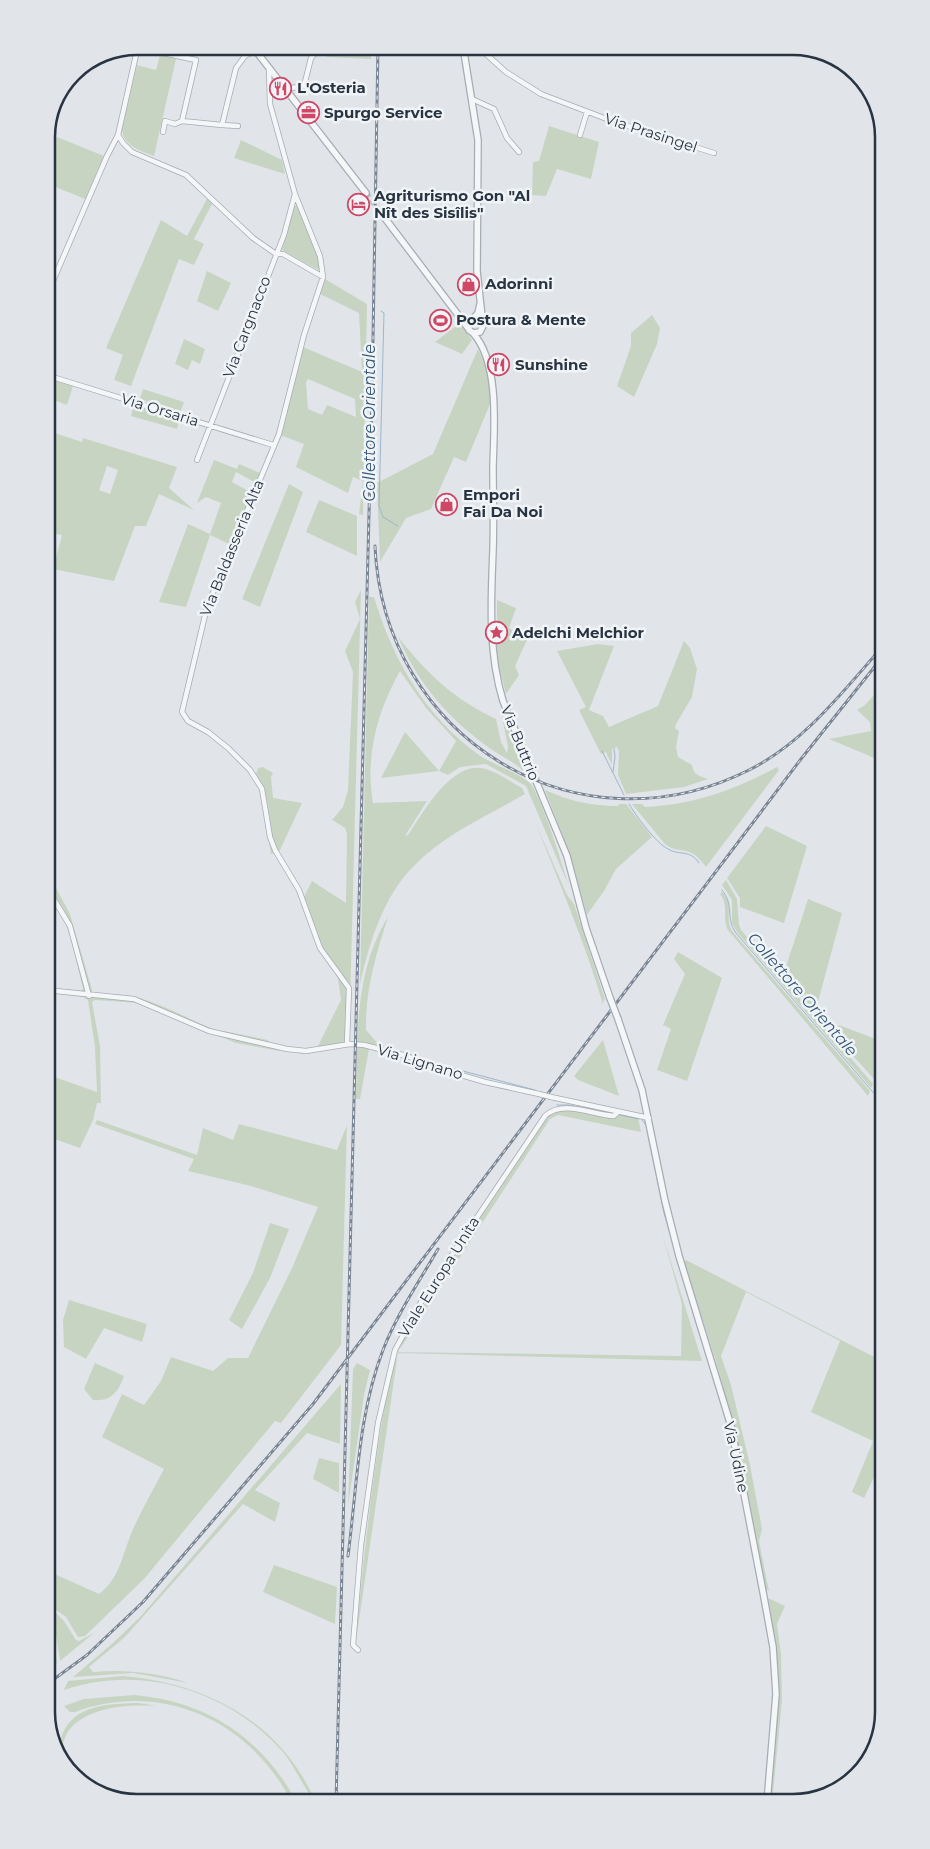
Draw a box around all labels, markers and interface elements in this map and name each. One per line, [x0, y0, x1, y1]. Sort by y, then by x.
restaurant icon: L'Osteria [269, 76, 293, 100]
place label: L'Osteria [297, 78, 366, 97]
office icon: Spurgo Service [296, 101, 320, 125]
place label: Spurgo Service [324, 103, 443, 122]
street label: Via Prasingel [602, 109, 700, 156]
place label: Agriturismo Gon "Al Nît des Sisîlis" [373, 186, 530, 222]
hotel icon: Agriturismo Gon "Al Nît des Sisîlis" [346, 193, 370, 217]
shop icon: Adorinni [457, 272, 481, 296]
street label: Via Cargnacco [218, 273, 275, 380]
place label: Adorinni [484, 274, 553, 293]
sports icon: Postura & Mente [428, 308, 452, 332]
place label: Postura & Mente [456, 310, 586, 329]
water label: Collettore Orientale [360, 344, 379, 502]
restaurant icon: Sunshine [487, 353, 511, 377]
place label: Sunshine [515, 355, 588, 374]
street label: Via Orsaria [119, 389, 201, 430]
street label: Via Baldasseria Alta [195, 477, 268, 619]
place label: Empori Fai Da Noi [463, 485, 543, 521]
shop icon: Empori Fai Da Noi [435, 492, 459, 516]
place icon: Adelchi Melchior [484, 621, 508, 645]
place label: Adelchi Melchior [511, 623, 645, 642]
street label: Via Buttrio [497, 702, 544, 783]
water label: Collettore Orientale [744, 929, 861, 1060]
street label: Via Lignano [375, 1039, 465, 1084]
street label: Viale Europa Unita [394, 1213, 483, 1341]
street label: Via Udine [720, 1420, 753, 1494]

